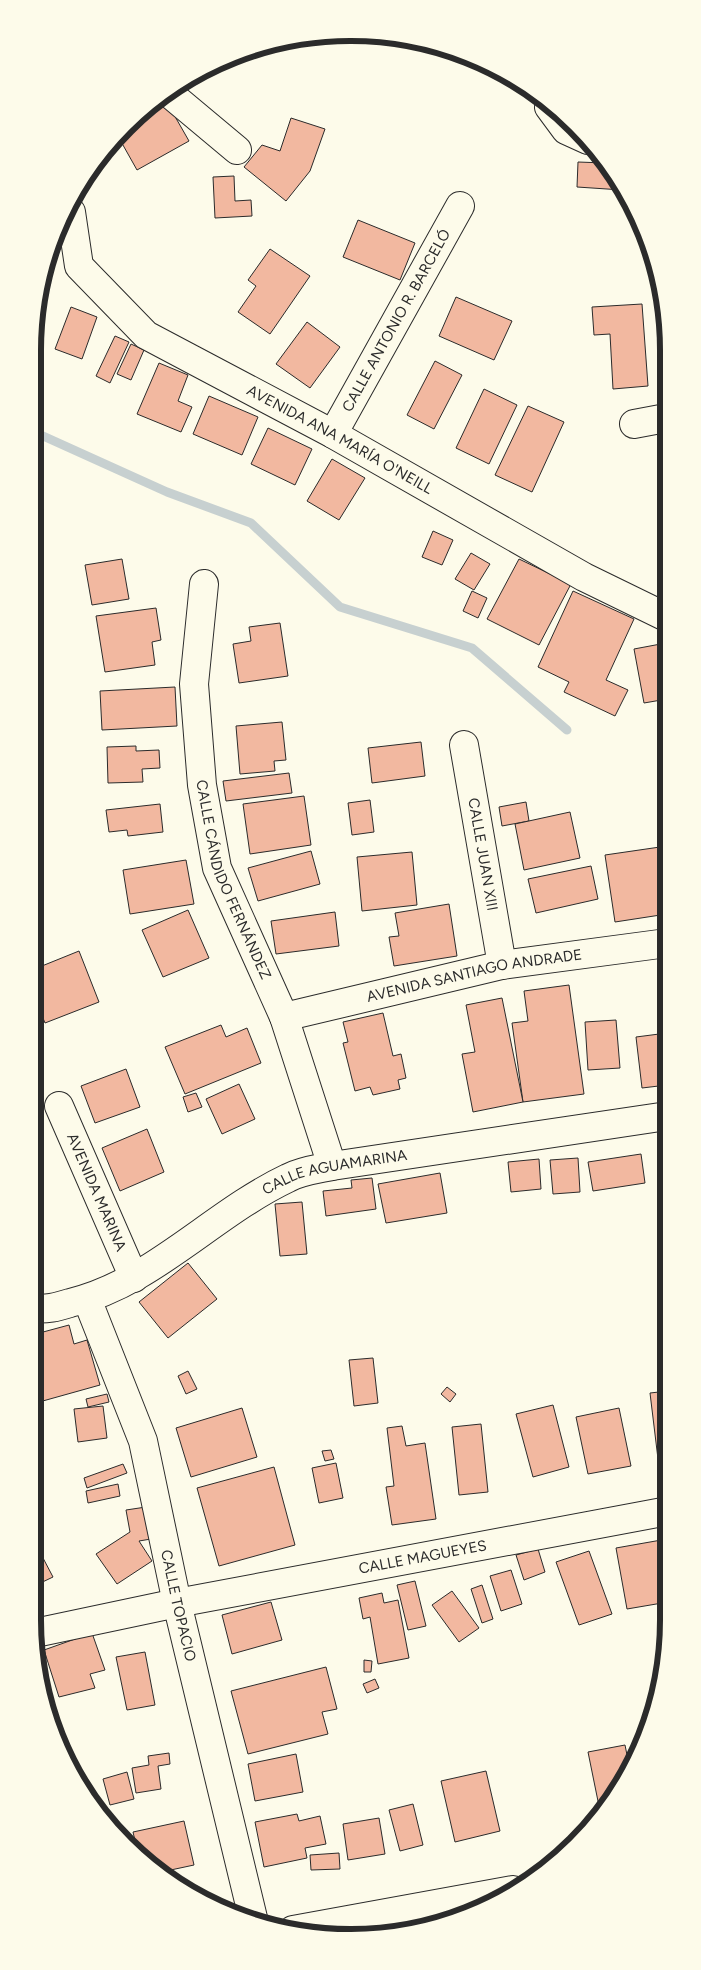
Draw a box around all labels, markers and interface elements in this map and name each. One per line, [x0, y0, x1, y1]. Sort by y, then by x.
street label: CALLE ANTONIO R. BARCELÓ [338, 226, 454, 415]
street label: AVENIDA ANA MARÍA O'NEILL [244, 381, 436, 498]
street label: CALLE CÁNDIDO FERNÁNDEZ [192, 778, 275, 982]
street label: CALLE JUAN XIII [464, 796, 502, 912]
street label: AVENIDA SANTIAGO ANDRADE [365, 945, 583, 1006]
street label: AVENIDA MARINA [63, 1130, 130, 1254]
street label: CALLE AGUAMARINA [259, 1146, 408, 1199]
street label: CALLE MAGUEYES [357, 1536, 488, 1578]
street label: CALLE TOPACIO [157, 1548, 200, 1663]

